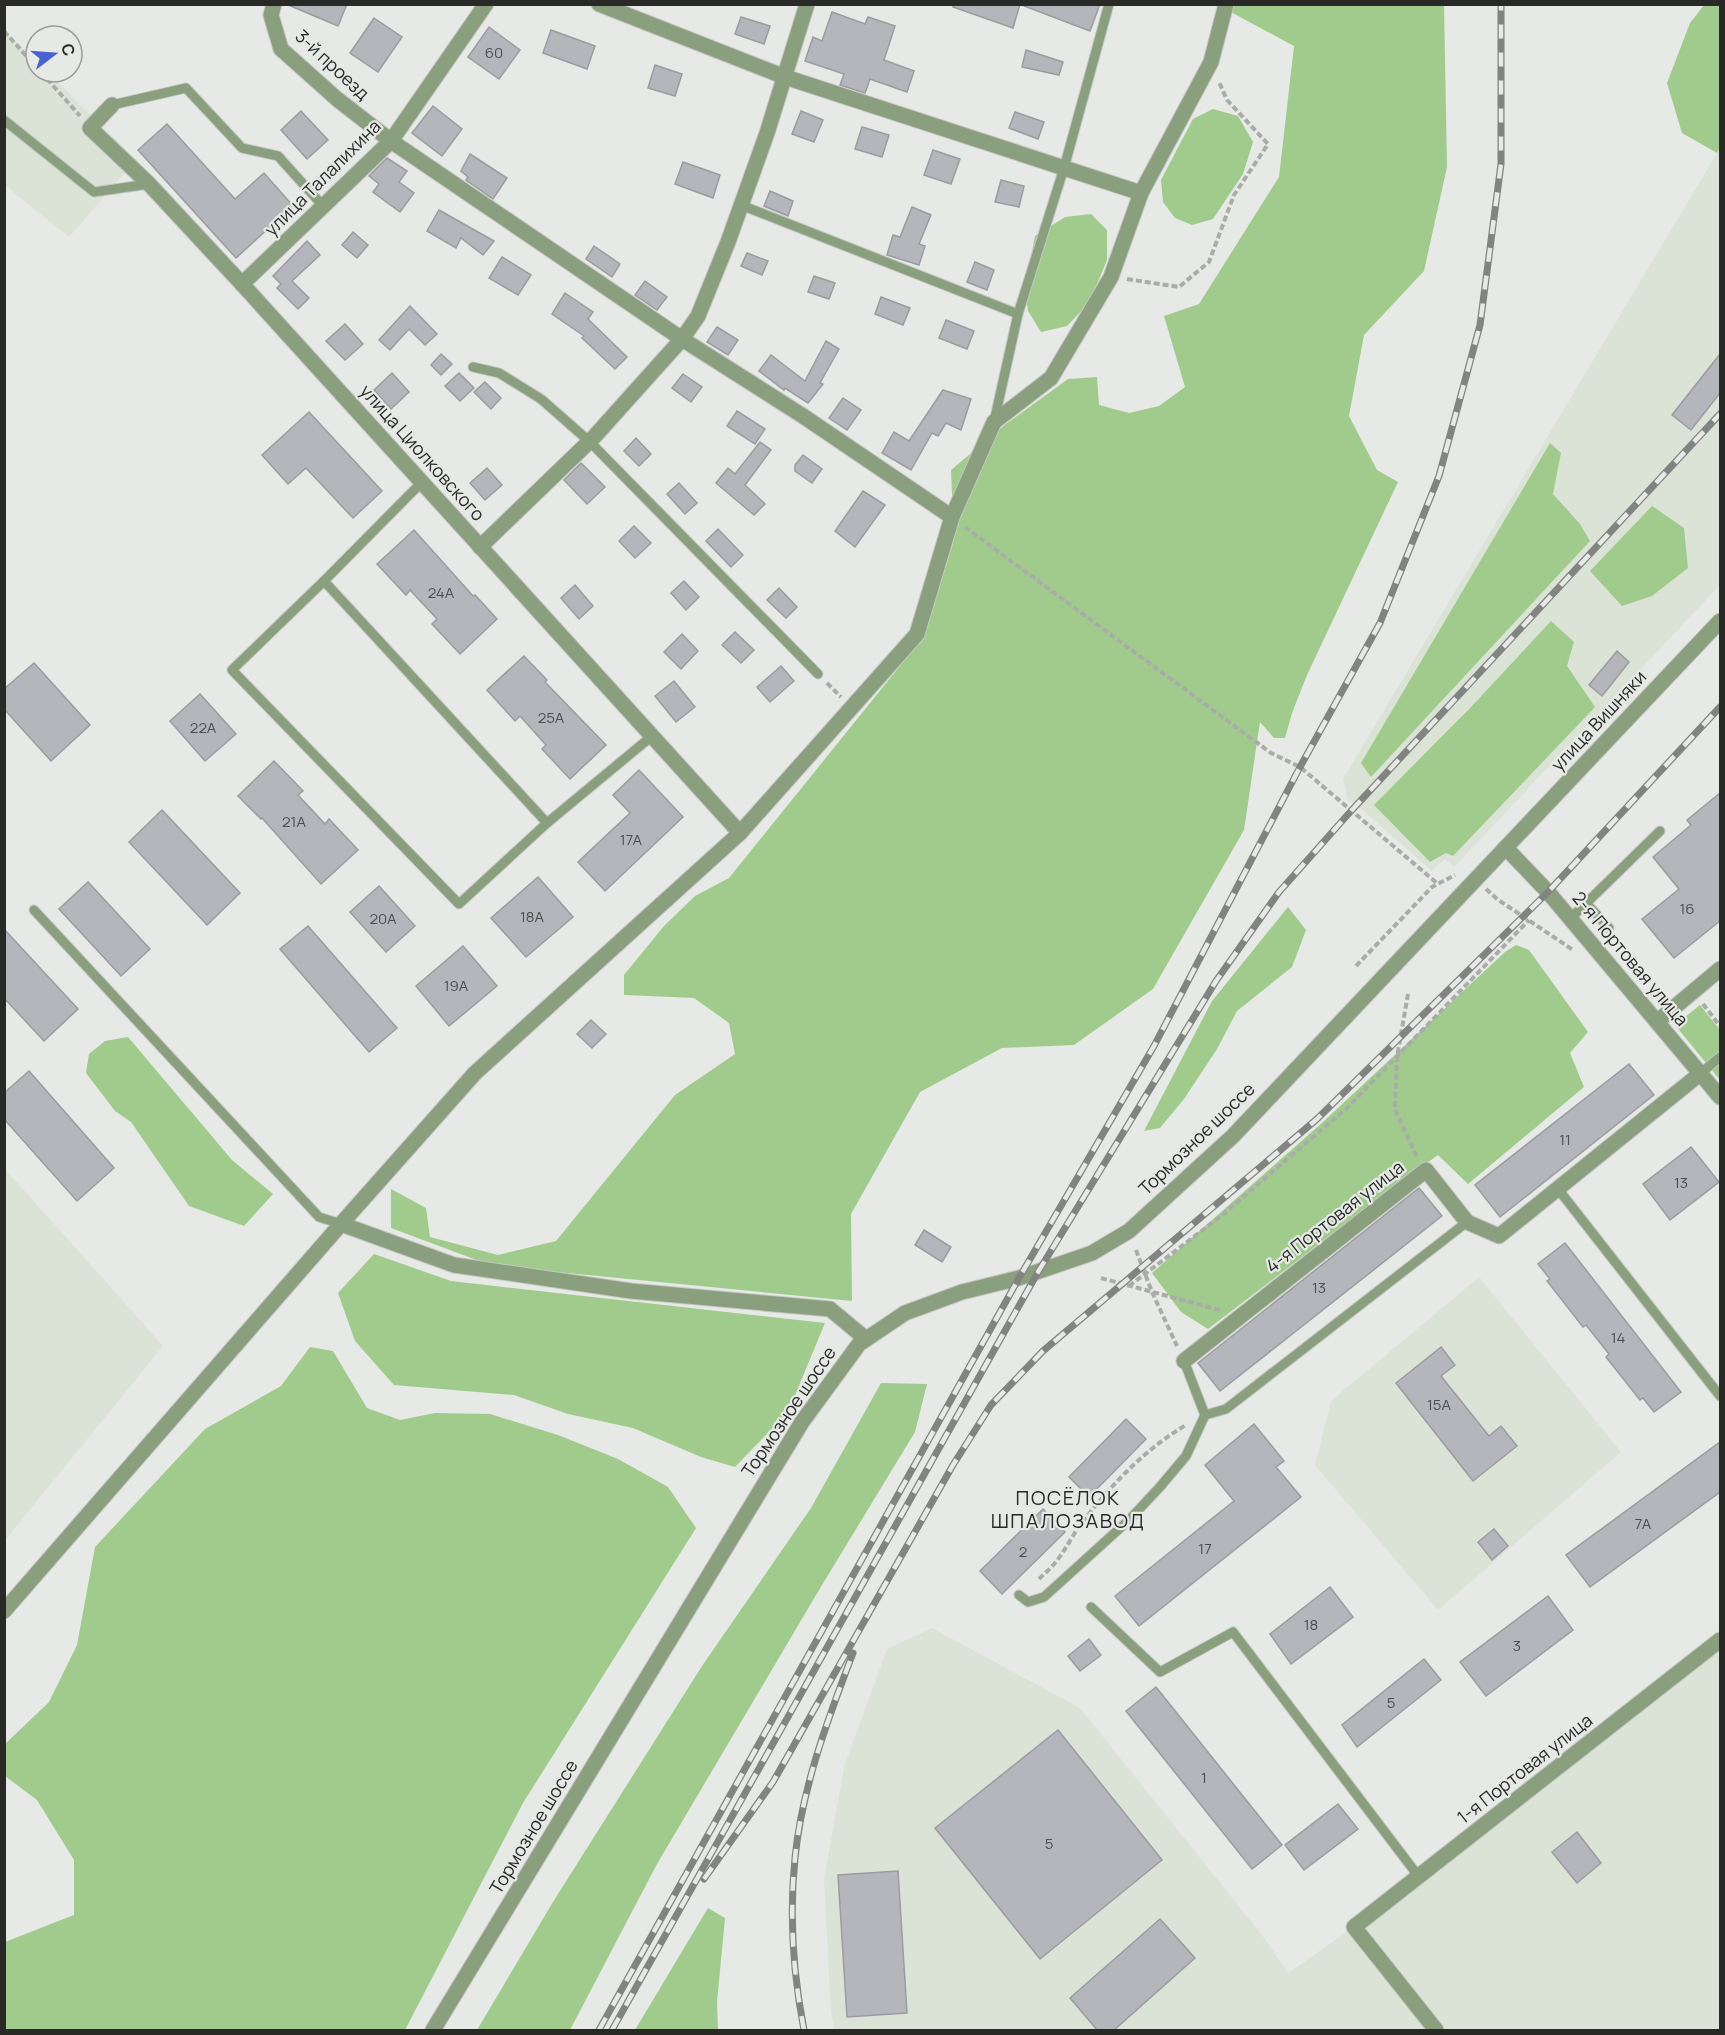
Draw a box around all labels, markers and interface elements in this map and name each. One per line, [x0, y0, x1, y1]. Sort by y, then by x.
north arrow [24, 24, 84, 84]
street label: 3-й проезд [291, 24, 375, 105]
text: С [56, 41, 81, 59]
house number: 60 [485, 42, 503, 63]
street label: улица Талалихина [259, 114, 386, 241]
street label: улица Циолковского [355, 379, 490, 526]
house number: 24А [428, 582, 455, 603]
street label: улица Вишняки [1545, 665, 1651, 776]
house number: 25А [538, 707, 565, 728]
house number: 22А [190, 717, 217, 738]
house number: 21А [282, 811, 306, 832]
house number: 17А [620, 829, 643, 850]
street label: 2-я Портовая улица [1567, 886, 1694, 1031]
house number: 16 [1679, 898, 1695, 919]
house number: 18А [520, 906, 545, 927]
house number: 20А [369, 908, 397, 929]
house number: 19А [444, 975, 469, 996]
street label: Тормозное шоссе [1133, 1077, 1259, 1200]
house number: 11 [1559, 1129, 1571, 1150]
street label: 4-я Портовая улица [1260, 1155, 1408, 1278]
house number: 13 [1674, 1172, 1688, 1193]
house number: 13 [1312, 1277, 1326, 1298]
house number: 14 [1611, 1327, 1625, 1348]
street label: Тормозное шоссе [736, 1342, 841, 1481]
house number: 15А [1427, 1394, 1452, 1415]
district label: ПОСЁЛОК ШПАЛОЗАВОД [991, 1484, 1145, 1534]
house number: 7А [1635, 1513, 1652, 1534]
house number: 17 [1198, 1538, 1212, 1559]
house number: 2 [1019, 1541, 1027, 1562]
house number: 18 [1304, 1614, 1318, 1635]
house number: 3 [1513, 1635, 1521, 1656]
house number: 5 [1387, 1692, 1395, 1713]
street label: 1-я Портовая улица [1452, 1708, 1597, 1829]
street label: Тормозное шоссе [484, 1755, 583, 1898]
house number: 1 [1201, 1767, 1207, 1788]
house number: 5 [1045, 1833, 1053, 1854]

